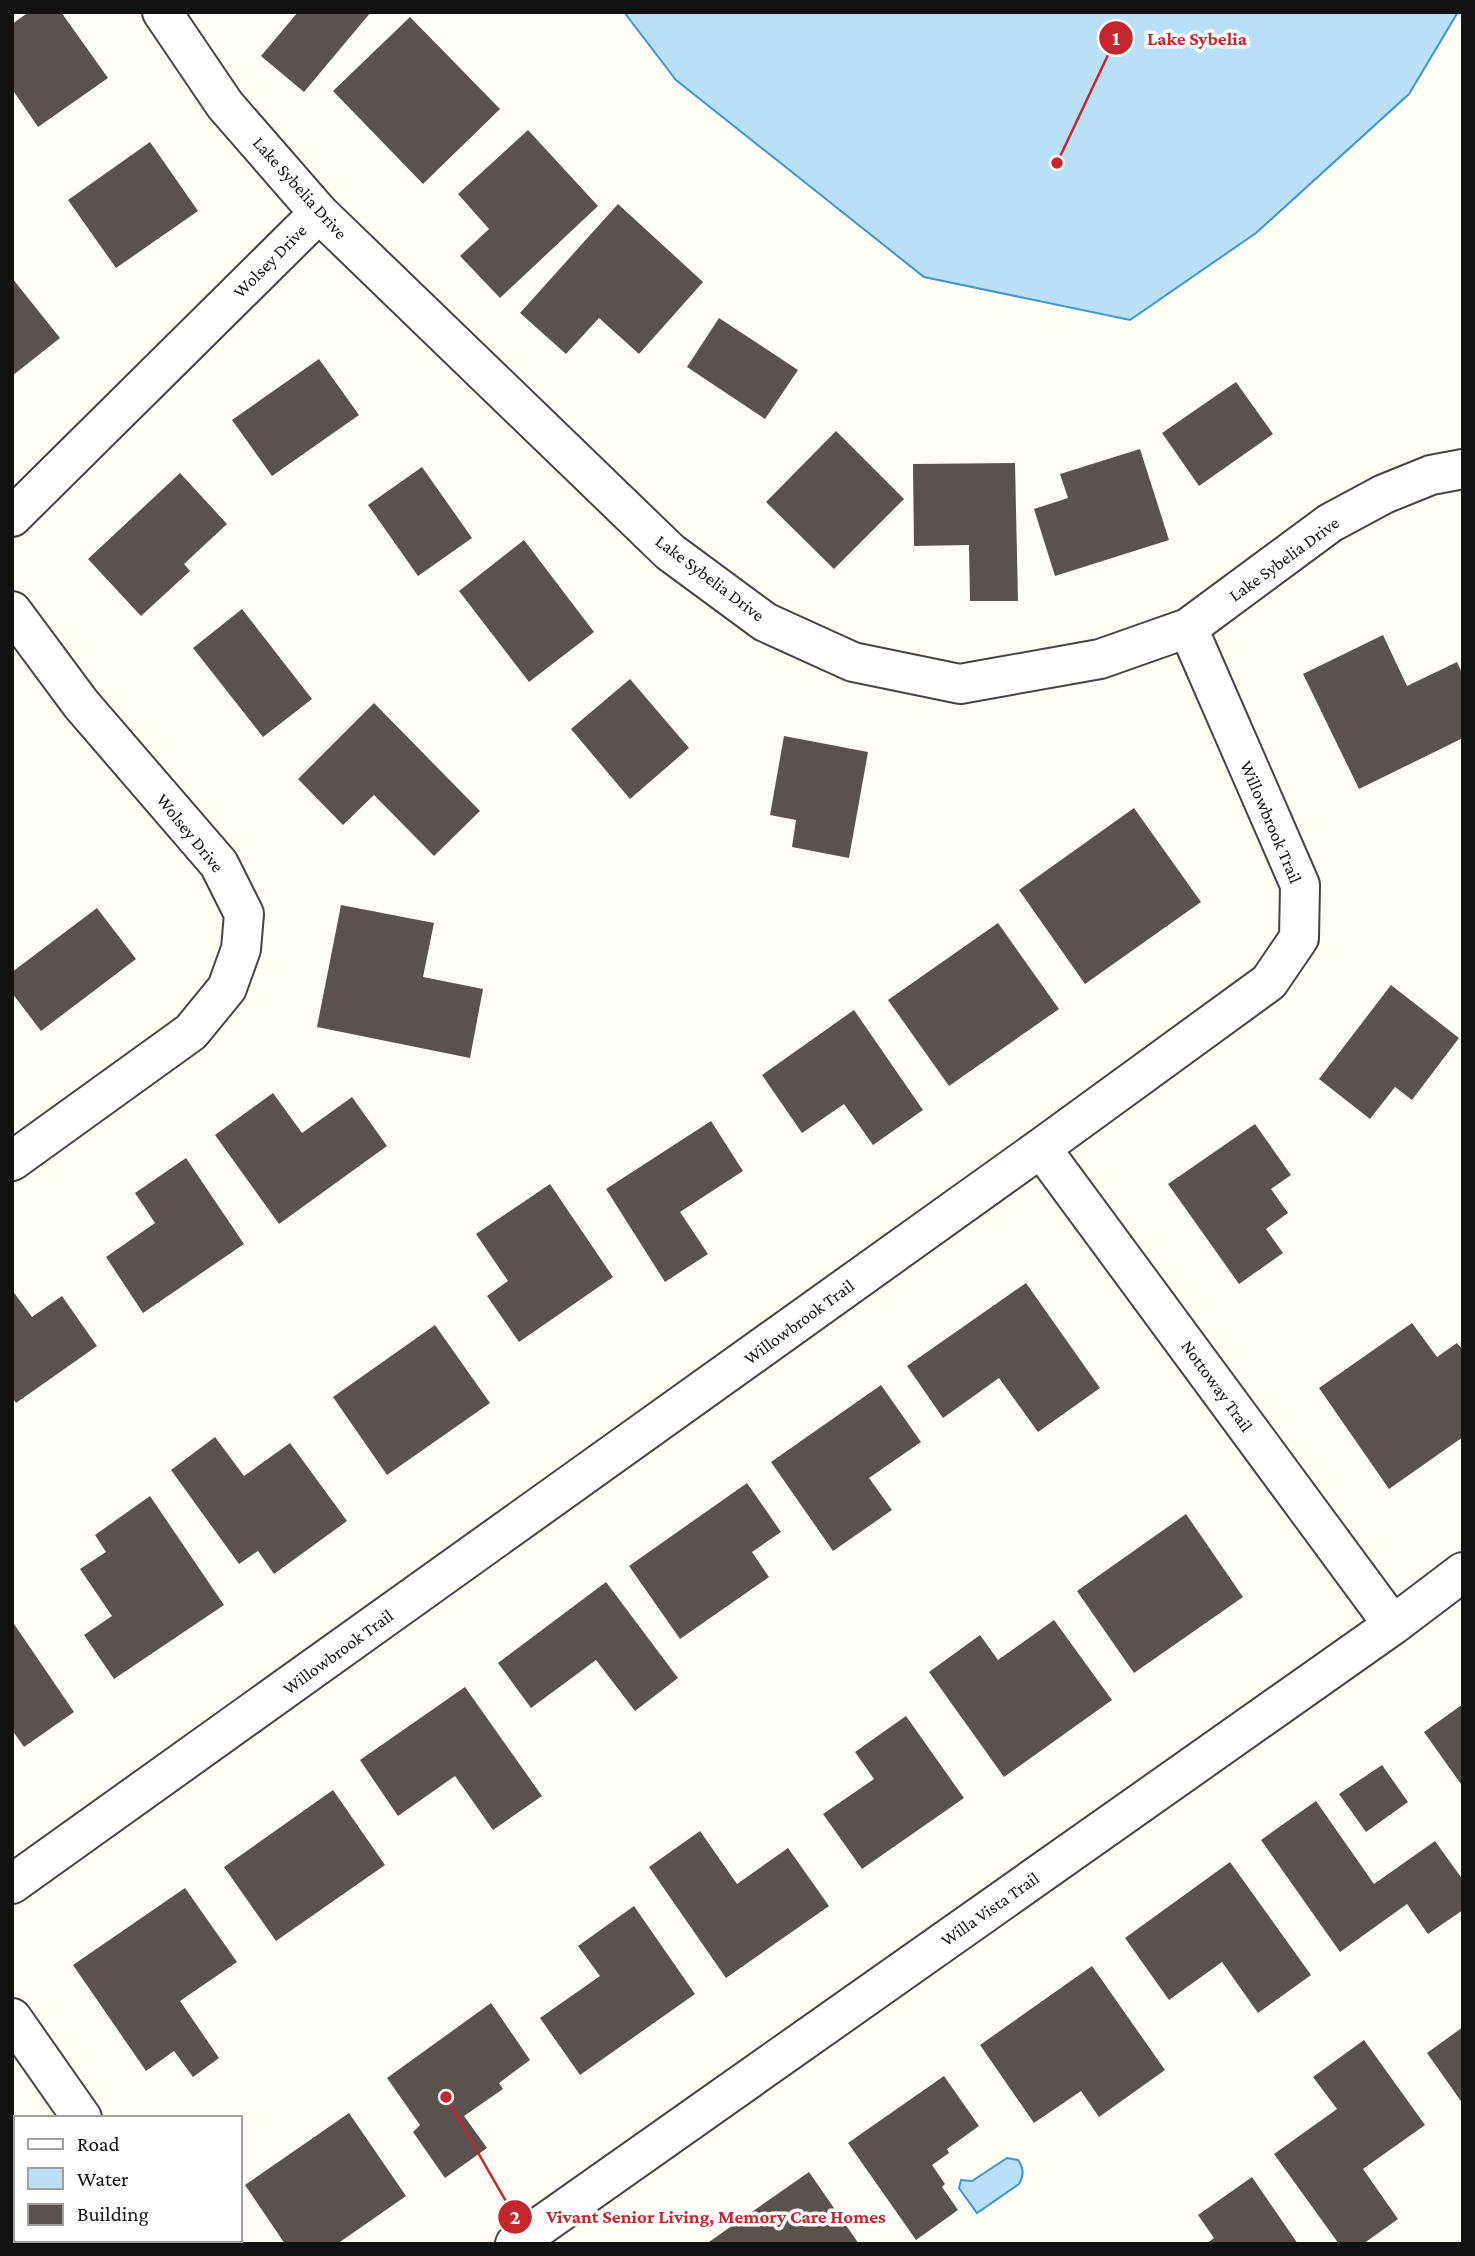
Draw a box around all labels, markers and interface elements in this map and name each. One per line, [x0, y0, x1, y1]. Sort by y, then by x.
callout: Lake Sybelia [1098, 18, 1261, 58]
text: 1 [1112, 26, 1120, 50]
text: Lake Sybelia [1147, 28, 1248, 49]
street label: Lake Sybelia Drive [249, 133, 351, 243]
street label: Wolsey Drive [229, 220, 311, 302]
street label: Lake Sybelia Drive [1225, 512, 1343, 606]
street label: Lake Sybelia Drive [652, 531, 768, 625]
street label: Willowbrook Trail [1236, 758, 1306, 887]
street label: Wolsey Drive [152, 790, 228, 876]
street label: Willowbrook Trail [740, 1275, 858, 1369]
street label: Nottoway Trail [1177, 1336, 1257, 1436]
street label: Willowbrook Trail [279, 1605, 397, 1699]
street label: Willa Vista Trail [937, 1868, 1043, 1950]
legend [14, 2116, 242, 2242]
text: Road [77, 2132, 120, 2156]
text: Water [77, 2167, 129, 2191]
callout: Vivant Senior Living, Memory Care Homes [497, 2197, 900, 2237]
text: Building [77, 2202, 149, 2226]
text: 2 [510, 2205, 521, 2229]
text: Vivant Senior Living, Memory Care Homes [545, 2206, 886, 2227]

